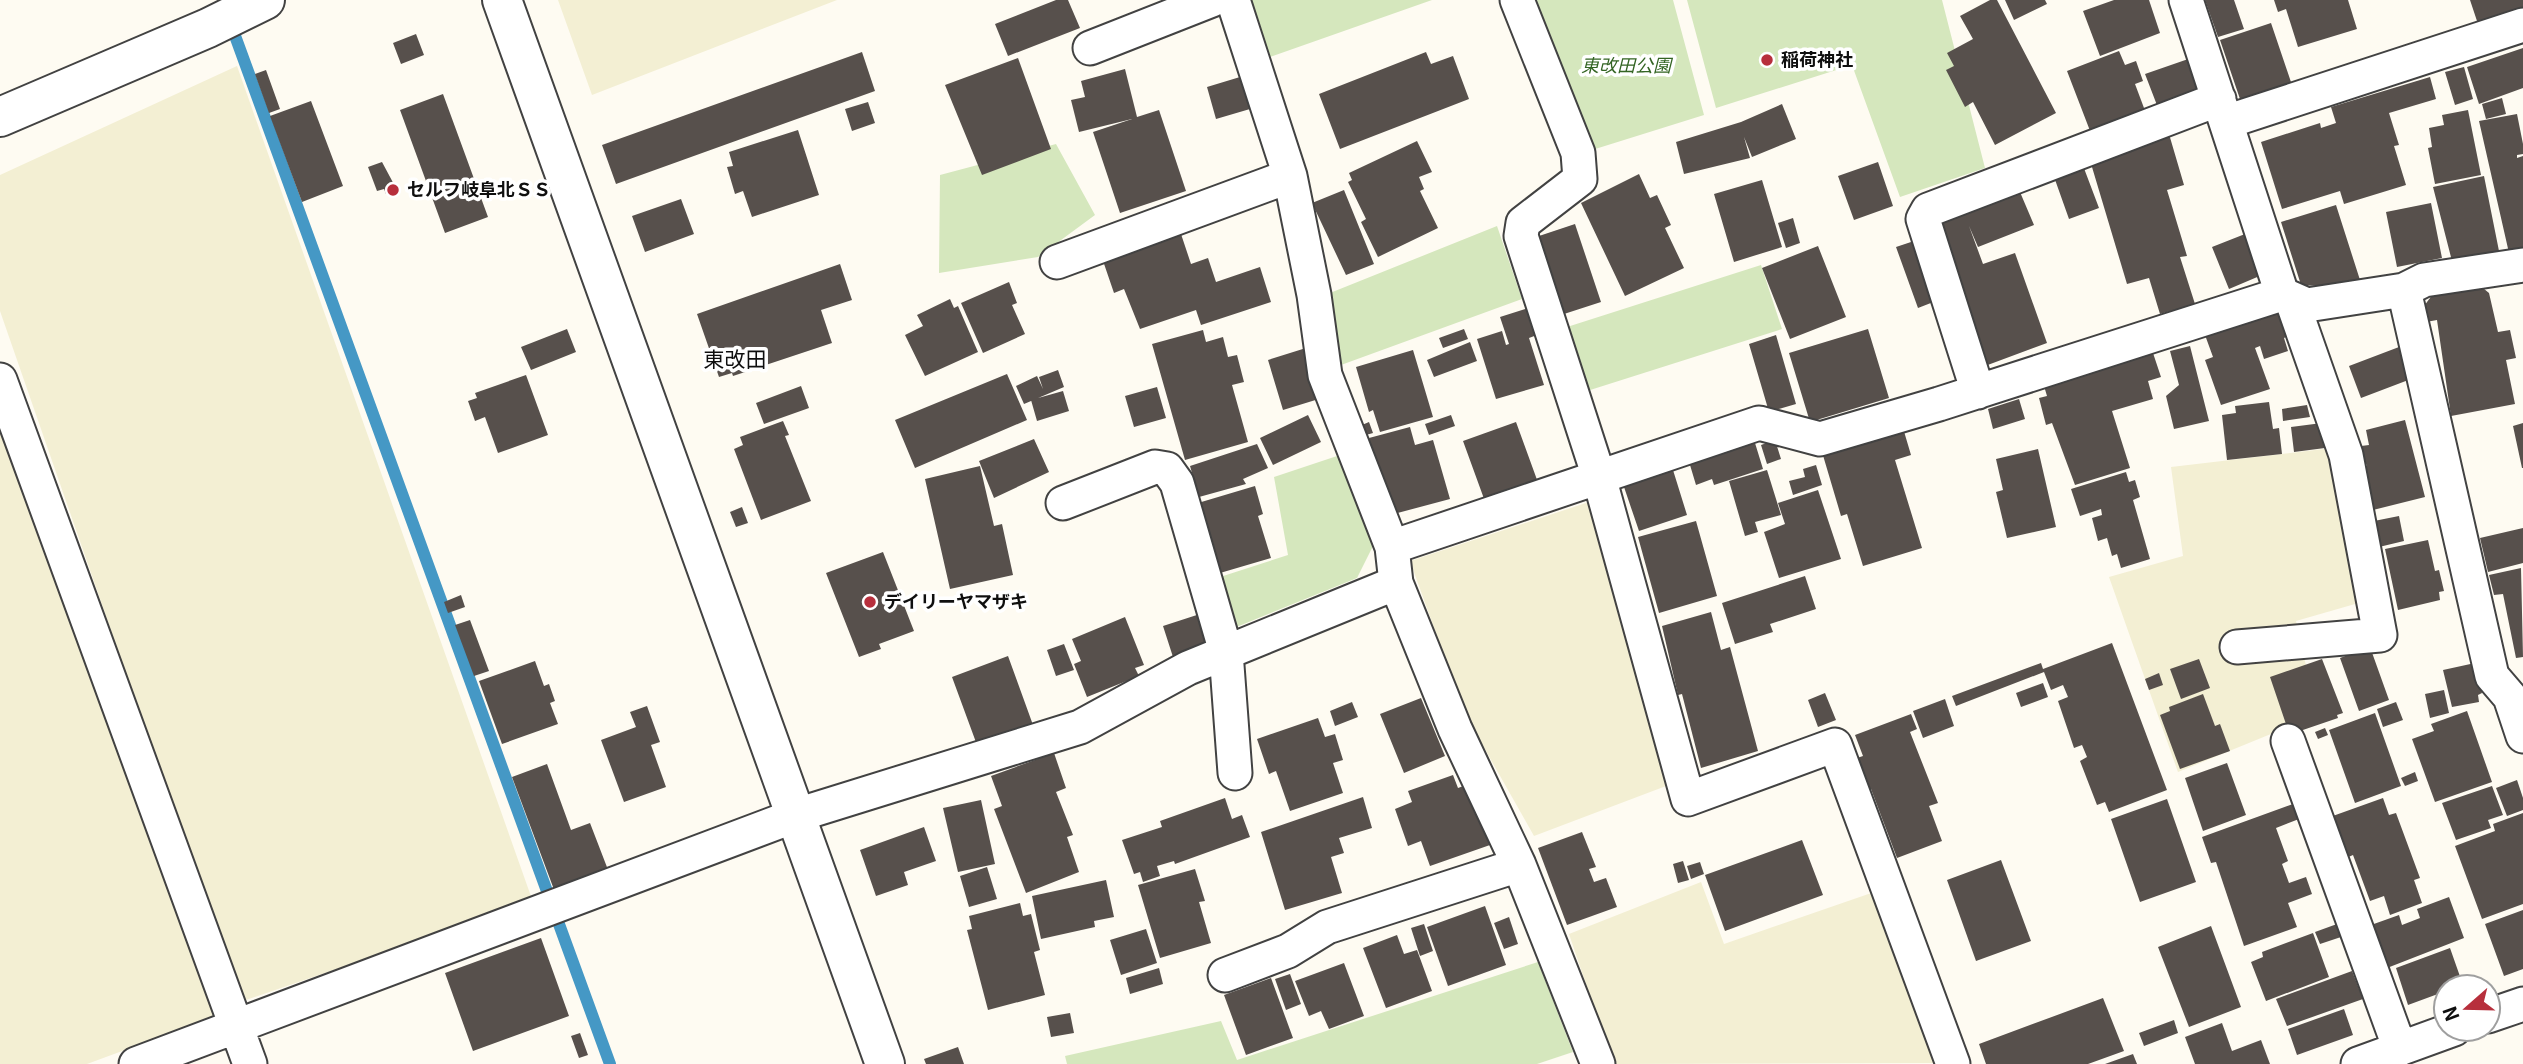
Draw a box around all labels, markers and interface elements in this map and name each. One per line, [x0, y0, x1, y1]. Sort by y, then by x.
place label: 稲荷神社 [1781, 45, 1853, 71]
park label: 東改田公園 [1581, 51, 1674, 77]
marker: 稲荷神社 [1759, 52, 1775, 68]
place label: セルフ岐阜北ＳＳ [407, 175, 551, 201]
marker: セルフ岐阜北ＳＳ [385, 182, 401, 198]
district label: 東改田 [704, 343, 767, 373]
place label: デイリーヤマザキ [884, 587, 1028, 613]
marker: デイリーヤマザキ [862, 594, 878, 610]
north arrow [2432, 973, 2502, 1043]
text: N [2434, 1003, 2465, 1026]

